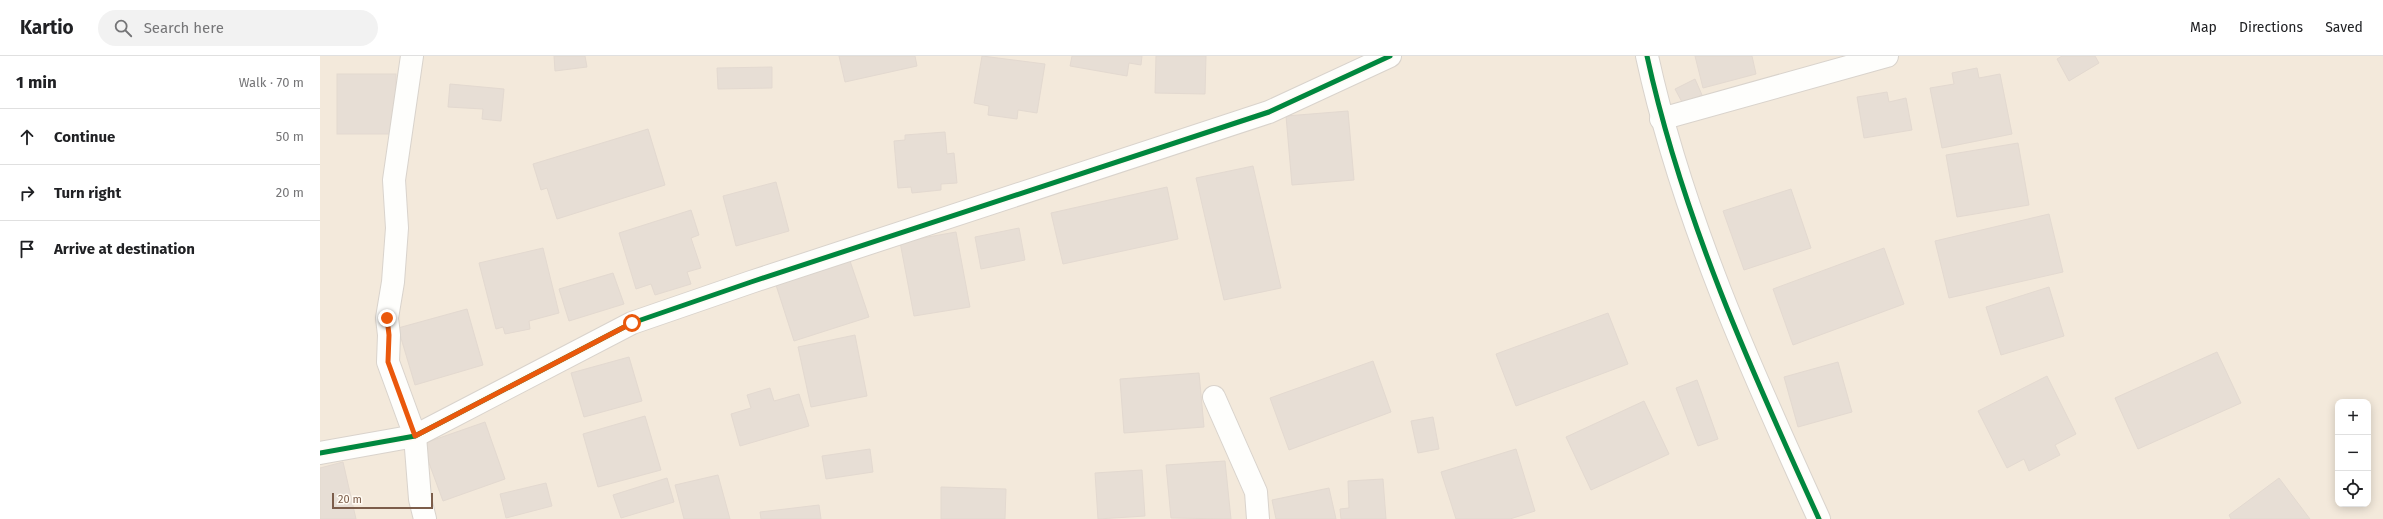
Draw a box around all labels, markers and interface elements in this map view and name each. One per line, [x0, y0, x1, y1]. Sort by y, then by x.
search box [98, 10, 378, 46]
text: Kartio [20, 16, 74, 39]
icon: search [112, 17, 134, 39]
text: Search here [144, 19, 224, 37]
text: Map [2190, 19, 2217, 36]
text: Directions [2239, 19, 2303, 36]
text: Saved [2325, 19, 2363, 36]
text: 1 min [16, 72, 57, 93]
text: Walk · 70 m [239, 75, 304, 90]
icon: ahead [16, 126, 38, 148]
text: Continue [54, 128, 115, 146]
text: 50 m [276, 129, 304, 144]
icon: right [16, 182, 38, 204]
text: Turn right [54, 184, 121, 202]
text: 20 m [276, 185, 304, 200]
icon: arrive [16, 238, 38, 260]
text: Arrive at destination [54, 240, 195, 258]
route end [378, 309, 396, 327]
route start [623, 314, 641, 332]
map controls [2335, 399, 2371, 507]
button: + [2335, 399, 2371, 435]
button: − [2335, 435, 2371, 471]
button: locate [2335, 471, 2371, 507]
scale bar [332, 491, 433, 510]
text: 20 m [338, 493, 362, 506]

